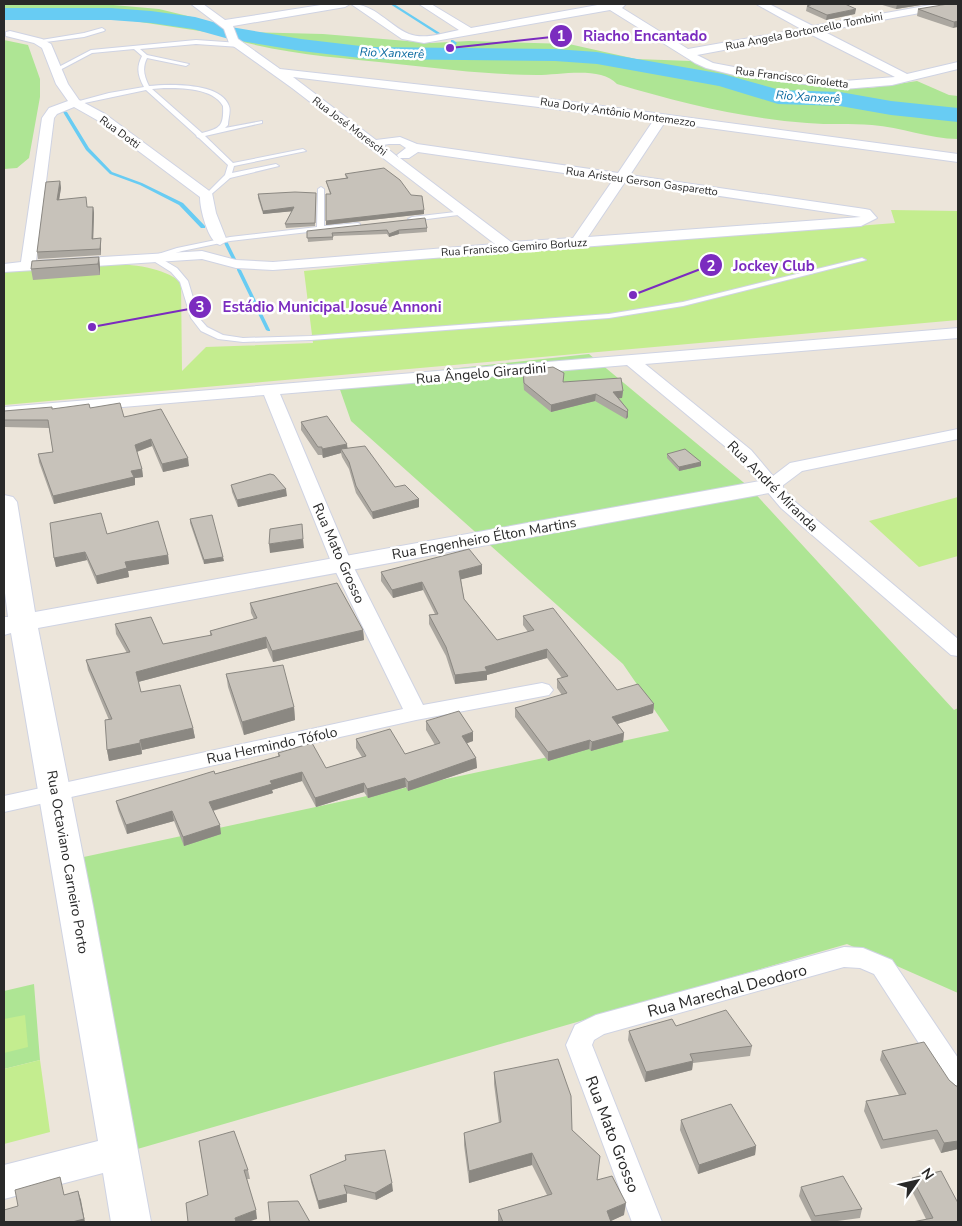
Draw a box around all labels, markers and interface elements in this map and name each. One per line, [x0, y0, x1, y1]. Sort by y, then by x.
street label: Rua Angela Bortoncello Tombini [724, 9, 884, 54]
callout: Riacho Encantado [548, 21, 717, 51]
text: 1 [556, 26, 566, 46]
text: Riacho Encantado [583, 26, 707, 46]
water label: Rio Xanxerê [359, 44, 425, 62]
street label: Rua Francisco Giroletta [735, 63, 850, 92]
water label: Rio Xanxerê [775, 87, 841, 107]
street label: Rua José Moreschi [309, 93, 390, 160]
street label: Rua Dorly Antônio Montemezzo [539, 94, 697, 131]
street label: Rua Dotti [96, 113, 143, 152]
street label: Rua Aristeu Gerson Gasparetto [565, 163, 719, 200]
street label: Rua Francisco Gemiro Borluzz [440, 235, 588, 260]
callout: Jockey Club [698, 250, 825, 280]
text: 2 [706, 256, 716, 276]
text: Jockey Club [732, 256, 815, 276]
callout: Estádio Municipal Josué Annoni [187, 292, 451, 322]
text: 3 [195, 297, 205, 317]
text: Estádio Municipal Josué Annoni [223, 297, 441, 317]
street label: Rua Ângelo Girardini [415, 358, 547, 389]
street label: Rua André Miranda [723, 437, 822, 536]
street label: Rua Mato Grosso [308, 500, 369, 607]
street label: Rua Engenheiro Élton Martins [390, 513, 578, 564]
street label: Rua Hermindo Tófolo [205, 722, 339, 769]
street label: Rua Octaviano Carneiro Porto [42, 769, 93, 955]
street label: Rua Marechal Deodoro [645, 959, 810, 1023]
street label: Rua Mato Grosso [580, 1073, 644, 1196]
north arrow [892, 1156, 942, 1206]
text: N [917, 1164, 938, 1184]

